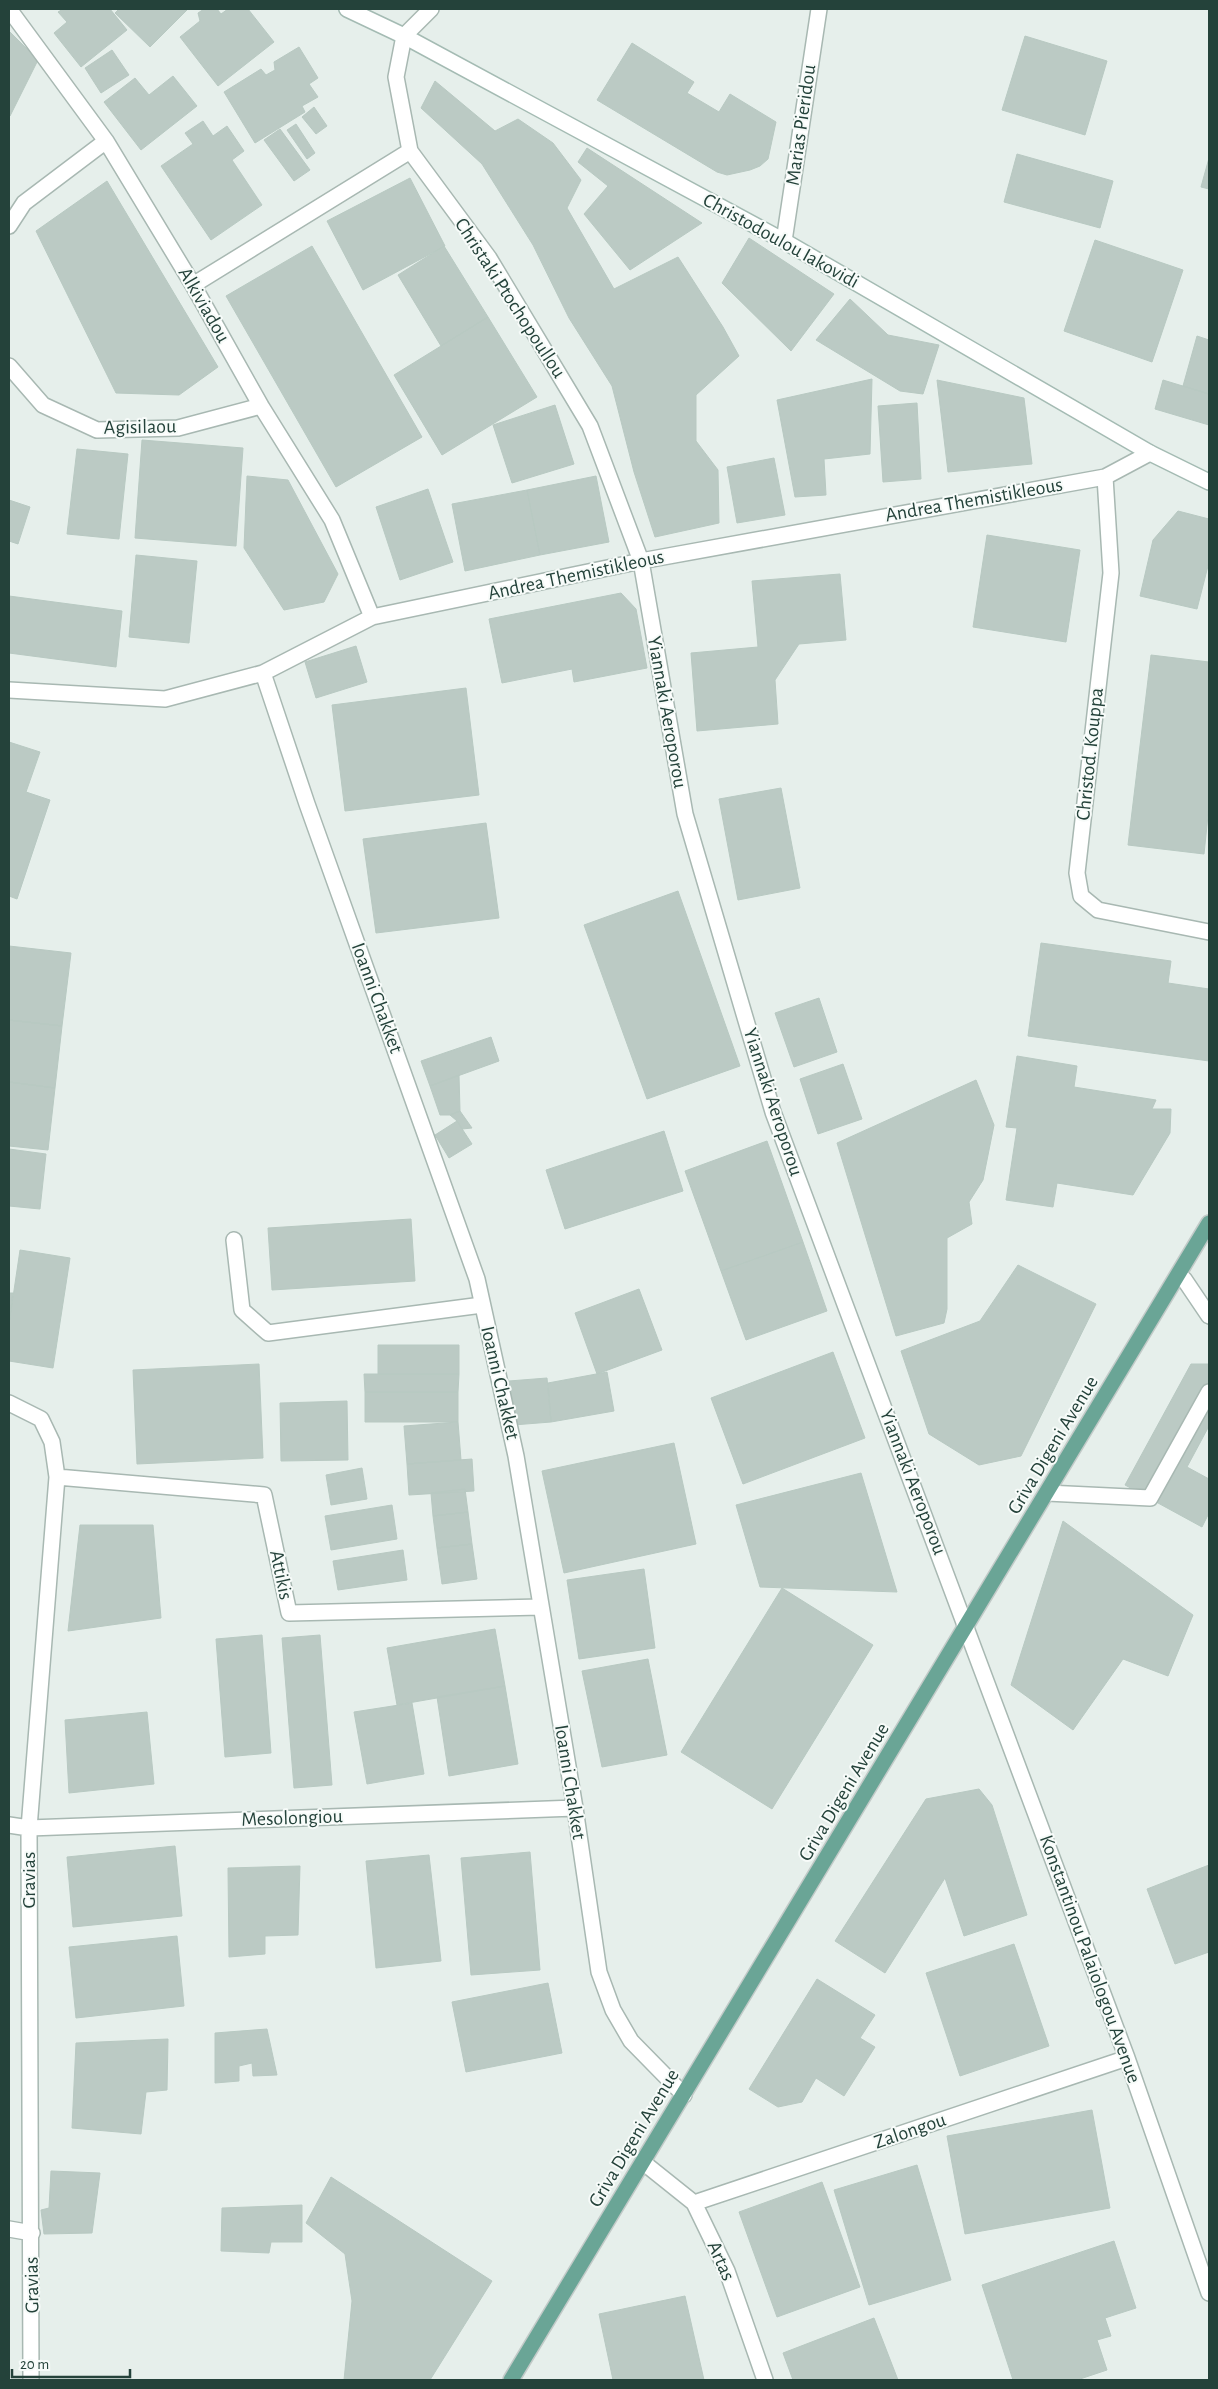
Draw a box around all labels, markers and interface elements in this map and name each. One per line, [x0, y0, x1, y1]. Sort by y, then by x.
street label: Marias Pieridou [783, 63, 819, 187]
street label: Christodoulou Iakovidi [700, 190, 862, 292]
street label: Christaki Ptochopoullou [451, 214, 569, 382]
street label: Alkiviadou [175, 264, 233, 346]
street label: Agisilaou [104, 416, 176, 438]
street label: Andrea Themistikleous [884, 475, 1064, 525]
street label: Andrea Themistikleous [486, 547, 666, 603]
street label: Yiannaki Aeroporou [644, 634, 690, 790]
street label: Christod. Kouppa [1073, 687, 1107, 821]
street label: Ioanni Chakket [348, 940, 406, 1056]
street label: Yiannaki Aeroporou [740, 1026, 806, 1178]
street label: Ioanni Chakket [477, 1324, 523, 1442]
street label: Griva Digeni Avenue [1004, 1373, 1102, 1517]
street label: Yiannaki Aeroporou [876, 1406, 950, 1558]
street label: Attikis [266, 1548, 296, 1602]
street label: Griva Digeni Avenue [795, 1720, 893, 1864]
street label: Ioanni Chakket [551, 1723, 589, 1841]
street label: Mesolongiou [241, 1806, 343, 1830]
street label: Konstantinou Palaiologou Avenue [1036, 1832, 1144, 2086]
street label: Gravias [19, 1852, 39, 1908]
street label: Griva Digeni Avenue [585, 2066, 683, 2210]
street label: Zalongou [872, 2109, 948, 2153]
street label: Artas [704, 2238, 738, 2284]
street label: Gravias [22, 2256, 42, 2314]
scale bar [12, 2346, 130, 2378]
text: 20 m [20, 2357, 49, 2372]

